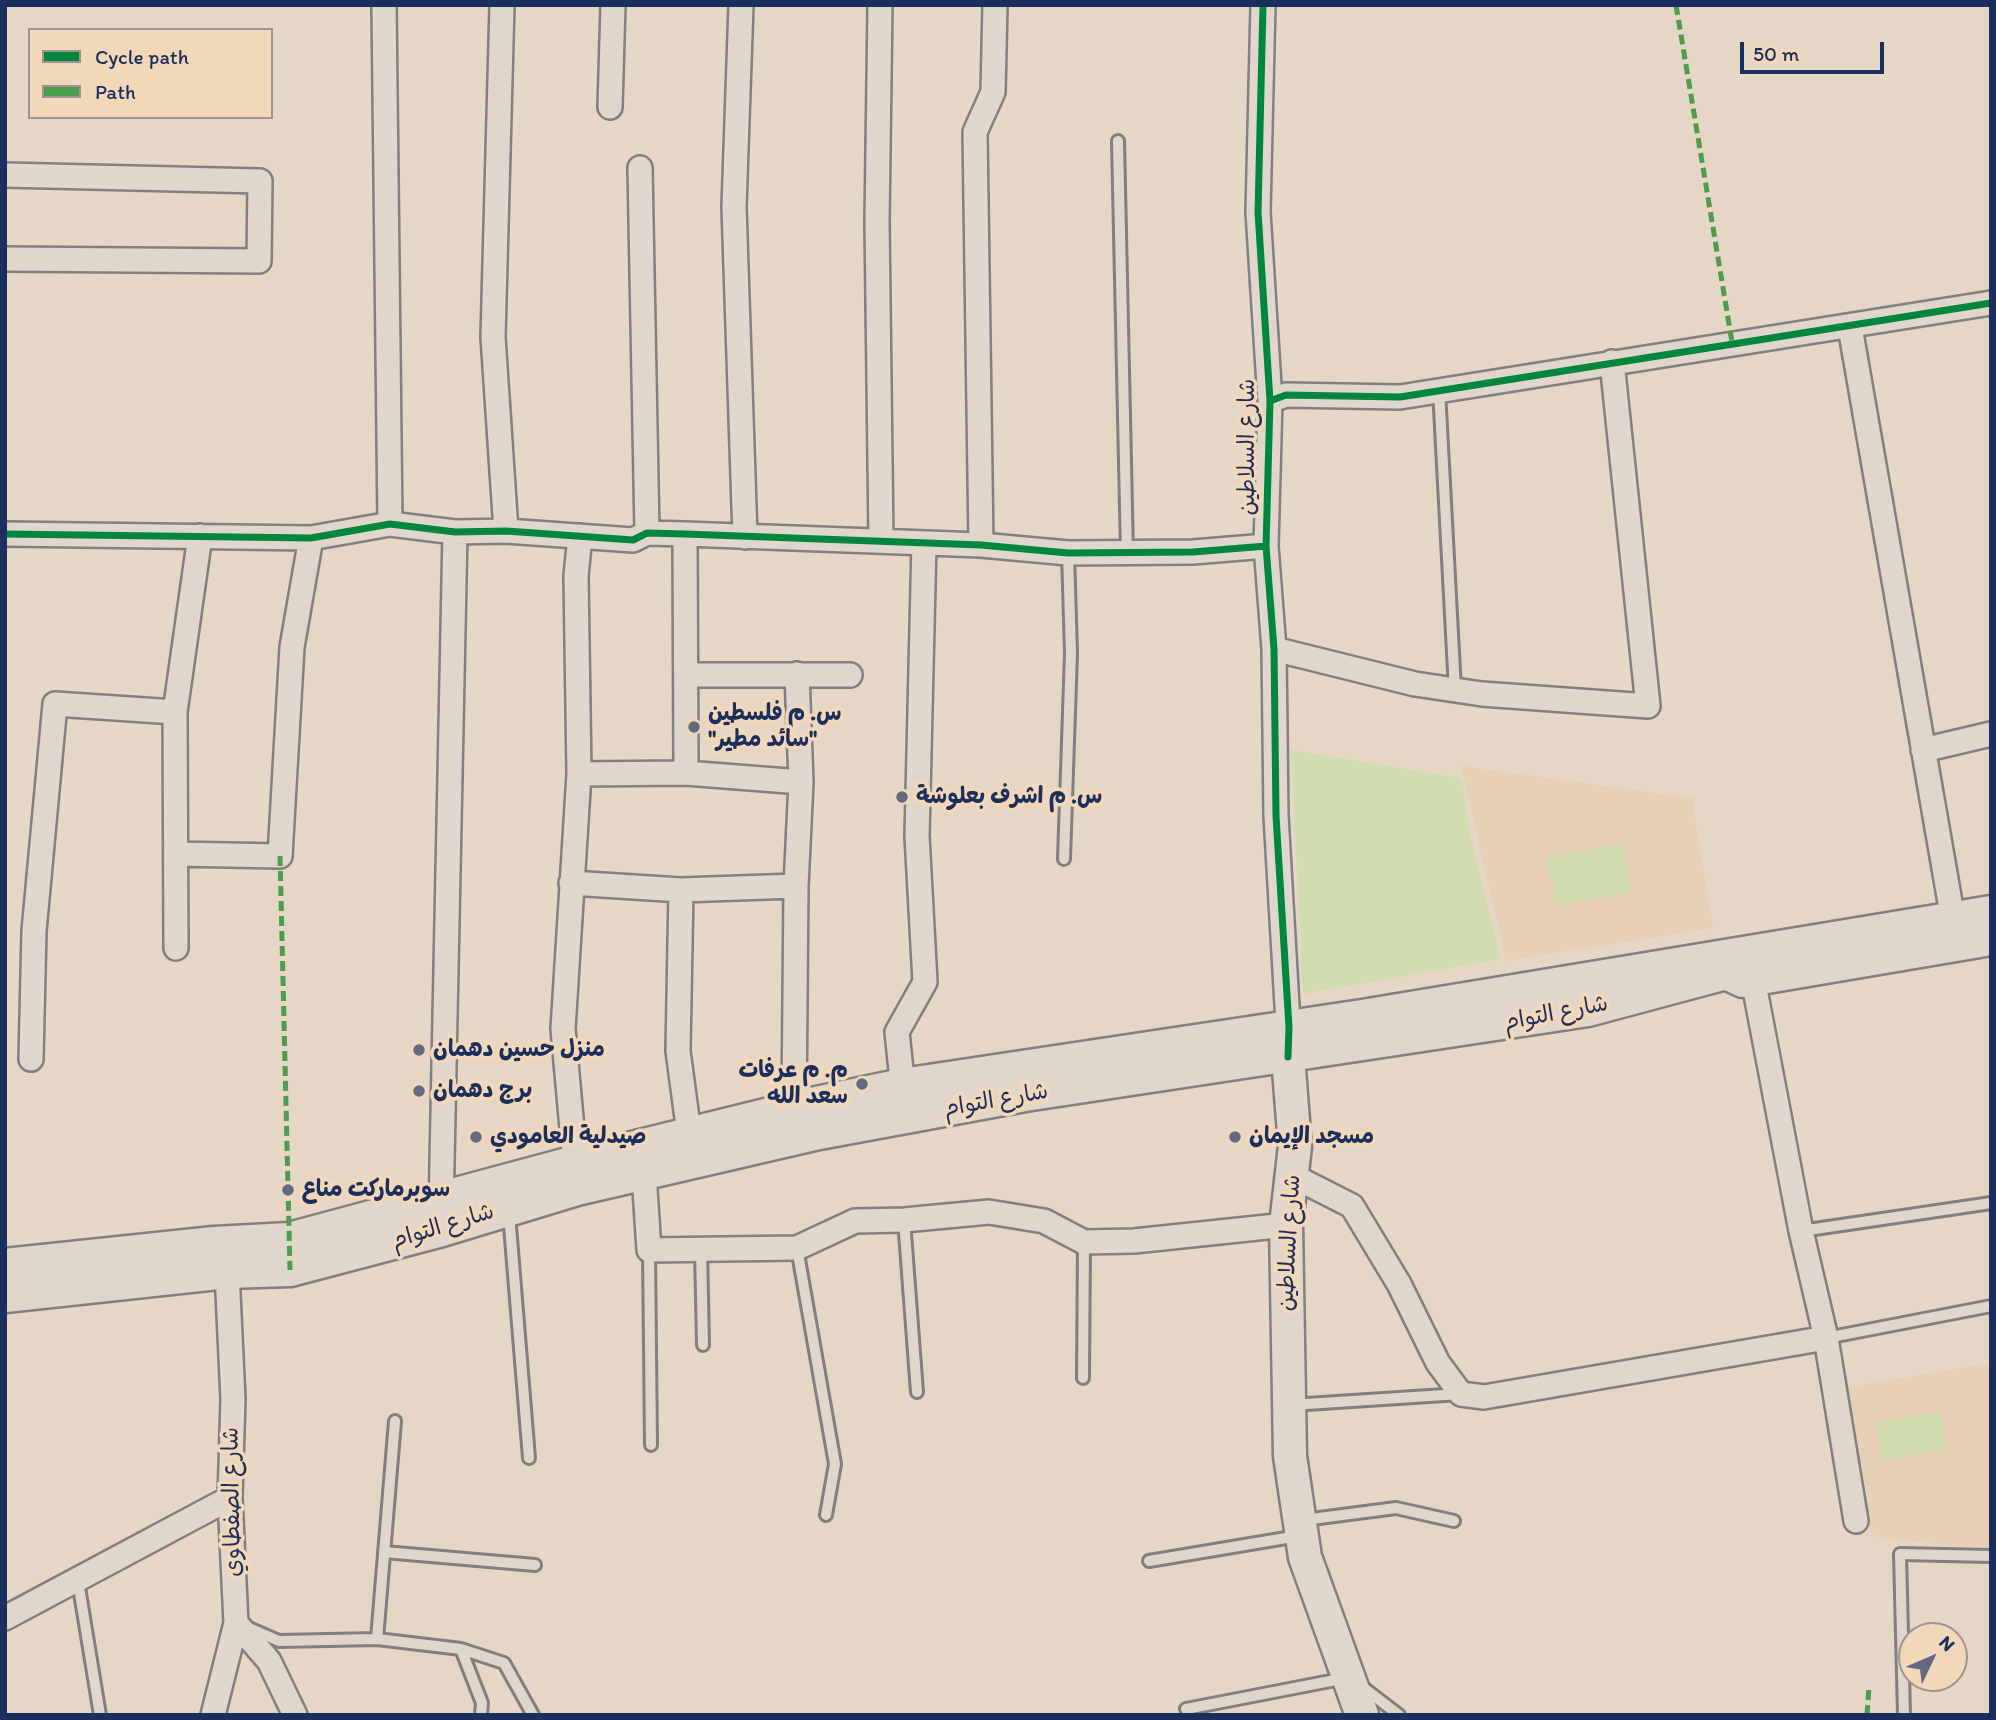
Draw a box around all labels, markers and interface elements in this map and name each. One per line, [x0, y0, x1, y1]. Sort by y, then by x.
legend [28, 28, 273, 119]
scale bar [1744, 28, 1888, 72]
text: 50 m [1753, 41, 1799, 66]
text: Cycle path [95, 44, 189, 69]
text: Path [95, 79, 136, 104]
street label: شارع السلاطين [1234, 379, 1262, 515]
place label: س. م فلسطين "سائد مطير" [708, 700, 841, 754]
marker: س. م فلسطين "سائد مطير" [686, 719, 702, 735]
place label: س. م اشرف بعلوشة [916, 783, 1102, 811]
marker: س. م اشرف بعلوشة [894, 789, 910, 805]
street label: شارع التوام [1501, 990, 1611, 1038]
place label: منزل حسين دهمان [433, 1036, 605, 1064]
marker: منزل حسين دهمان [411, 1042, 427, 1058]
place label: م. م عرفات سعد الله [738, 1057, 848, 1111]
marker: م. م عرفات سعد الله [854, 1076, 870, 1092]
place label: برج دهمان [433, 1077, 532, 1105]
street label: شارع التوام [941, 1078, 1051, 1124]
marker: برج دهمان [411, 1083, 427, 1099]
place label: صيدلية العامودي [490, 1123, 646, 1151]
place label: مسجد الإيمان [1249, 1123, 1374, 1151]
marker: صيدلية العامودي [468, 1129, 484, 1145]
marker: مسجد الإيمان [1227, 1129, 1243, 1145]
street label: شارع السلاطين [1273, 1174, 1307, 1312]
place label: سوبرماركت مناع [302, 1176, 450, 1204]
marker: سوبرماركت مناع [280, 1182, 296, 1198]
street label: شارع التوام [388, 1198, 498, 1256]
street label: شارع الصفطاوي [218, 1427, 248, 1577]
north arrow [1898, 1622, 1968, 1692]
text: N [1934, 1631, 1960, 1656]

